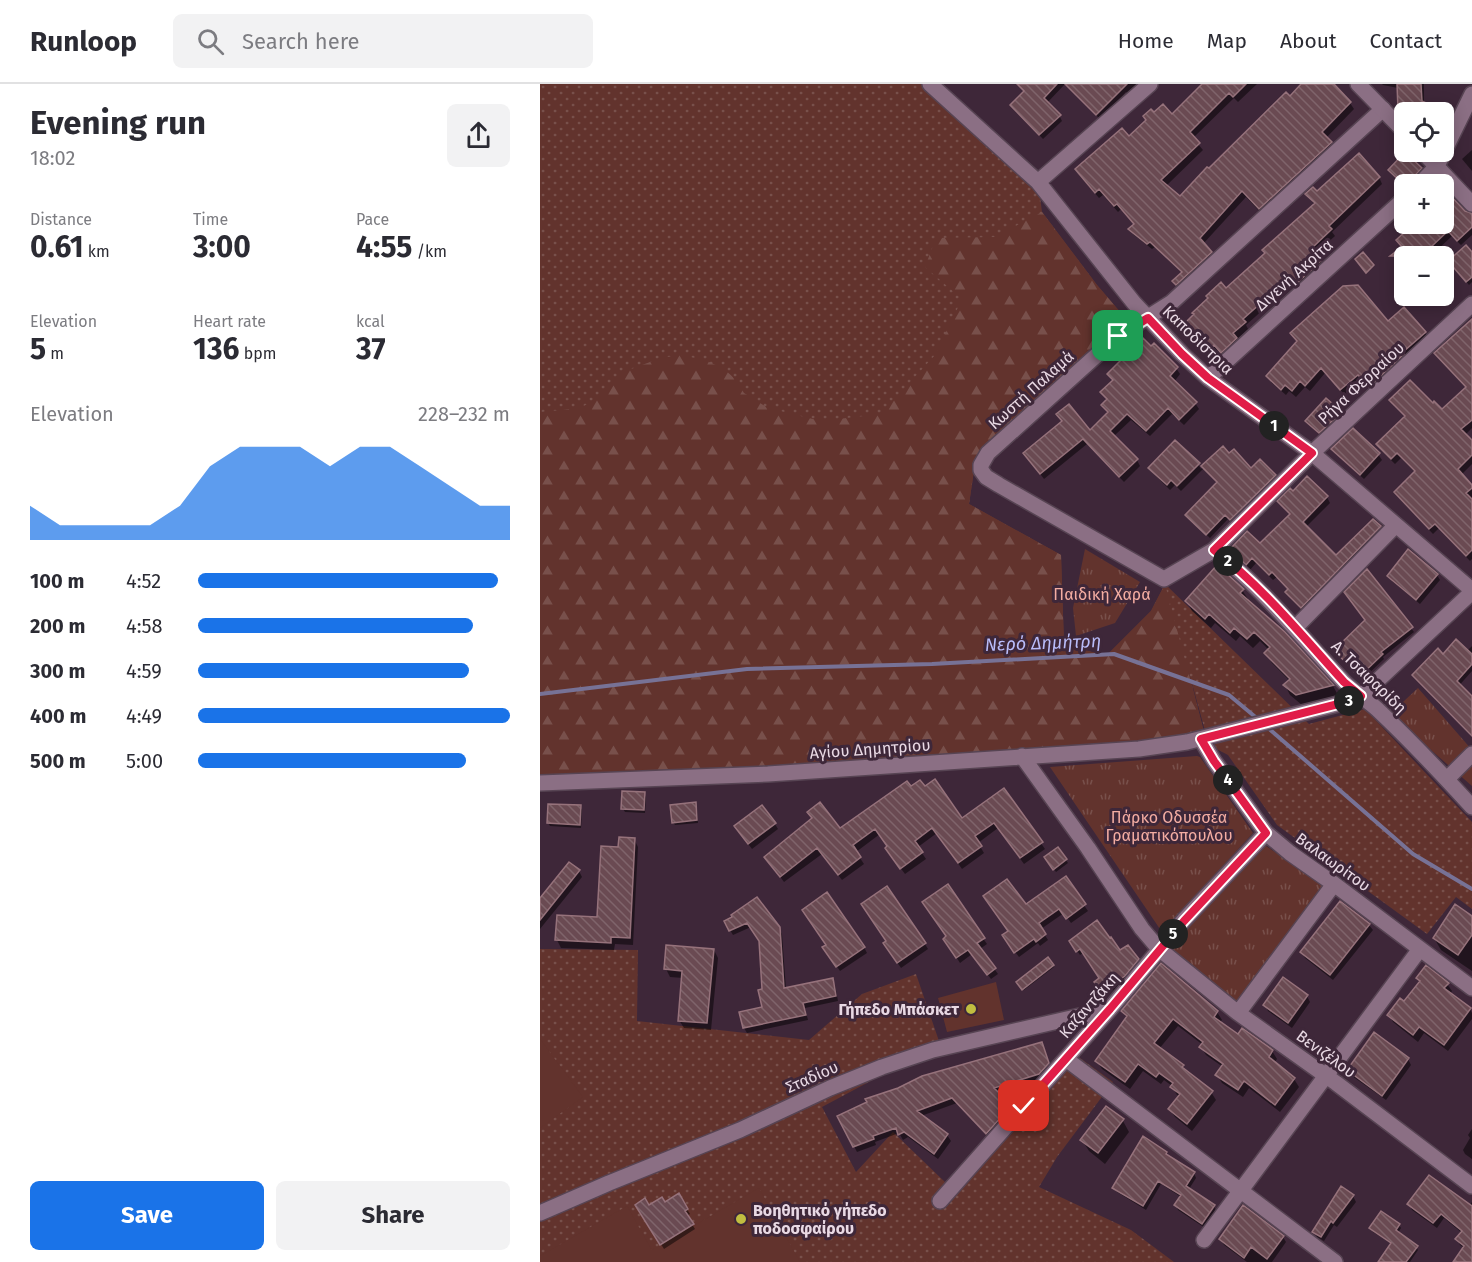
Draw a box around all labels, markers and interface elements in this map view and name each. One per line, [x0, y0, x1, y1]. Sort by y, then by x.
search box [173, 14, 593, 68]
text: Runloop [30, 25, 137, 58]
icon: search [194, 25, 227, 58]
text: Search here [242, 28, 360, 55]
text: Home [1118, 28, 1174, 54]
text: Map [1207, 28, 1247, 54]
text: About [1280, 28, 1337, 54]
text: Contact [1370, 28, 1442, 54]
map controls [1394, 102, 1454, 306]
button: locate [1394, 102, 1454, 162]
text: Evening run [30, 103, 206, 143]
button: share [447, 104, 510, 167]
text: 18:02 [30, 146, 75, 170]
button: + [1394, 174, 1454, 234]
text: Distance [30, 210, 92, 229]
text: Time [193, 210, 228, 229]
text: Pace [356, 210, 389, 229]
text: 0.61 [30, 229, 84, 265]
text: 3:00 [193, 229, 251, 265]
text: 4:55 [356, 229, 412, 265]
street label: Διγενή Ακρίτα [1251, 235, 1337, 315]
text: km [84, 242, 110, 261]
text: /km [412, 242, 447, 261]
button: − [1394, 246, 1454, 306]
street label: Καποδίστρια [1159, 302, 1237, 378]
pin [1092, 310, 1143, 361]
text: Elevation [30, 312, 97, 331]
text: Heart rate [193, 312, 266, 331]
text: kcal [356, 312, 385, 331]
icon: arrive [1101, 319, 1134, 352]
text: 5 [30, 331, 46, 367]
text: 136 [193, 331, 239, 367]
text: 37 [356, 331, 386, 367]
street label: Ρήγα Φερραίου [1314, 338, 1408, 428]
text: m [46, 344, 64, 363]
text: bpm [239, 344, 276, 363]
street label: Κωστή Παλαμά [984, 347, 1078, 433]
text: Elevation [30, 402, 114, 426]
text: 228–232 m [418, 402, 510, 426]
pin: 1 [1259, 411, 1289, 441]
text: 1 [1270, 416, 1278, 435]
pin: 2 [1213, 546, 1243, 576]
text: 2 [1224, 551, 1232, 570]
text: 100 m [30, 569, 84, 593]
text: 4:52 [126, 569, 161, 593]
park label: Παιδική Χαρά [1053, 585, 1151, 604]
text: 200 m [30, 614, 85, 638]
text: 4:58 [126, 614, 163, 638]
water label: Νερό Δημήτρη [984, 630, 1102, 656]
street label: Α. Τσαφαρίδη [1327, 636, 1411, 718]
text: 300 m [30, 659, 85, 683]
text: 4:59 [126, 659, 162, 683]
pin: 3 [1334, 686, 1364, 716]
text: 3 [1345, 691, 1353, 710]
text: 400 m [30, 704, 86, 728]
text: 4:49 [126, 704, 162, 728]
street label: Αγίου Δημητρίου [809, 735, 931, 763]
text: 500 m [30, 749, 86, 773]
text: 5:00 [126, 749, 163, 773]
pin: 4 [1213, 765, 1243, 795]
text: 4 [1223, 770, 1233, 789]
park label: Πάρκο Οδυσσέα Γραματικόπουλου [1105, 808, 1233, 845]
street label: Βαλαωρίτου [1292, 829, 1374, 895]
pin: 5 [1158, 919, 1188, 949]
text: 5 [1169, 924, 1177, 943]
street label: Καζαντζάκη [1055, 968, 1123, 1042]
place label: Γήπεδο Μπάσκετ [838, 1000, 959, 1019]
marker: Γήπεδο Μπάσκετ [964, 1002, 978, 1016]
street label: Βενιζέλου [1293, 1026, 1359, 1082]
street label: Σταδίου [783, 1057, 841, 1097]
pin [998, 1080, 1049, 1131]
icon: check [1007, 1089, 1040, 1122]
button: Save [30, 1181, 264, 1250]
button: Share [276, 1181, 510, 1250]
place label: Βοηθητικό γήπεδο ποδοσφαίρου [752, 1201, 887, 1238]
marker: Βοηθητικό γήπεδο ποδοσφαίρου [734, 1212, 748, 1226]

